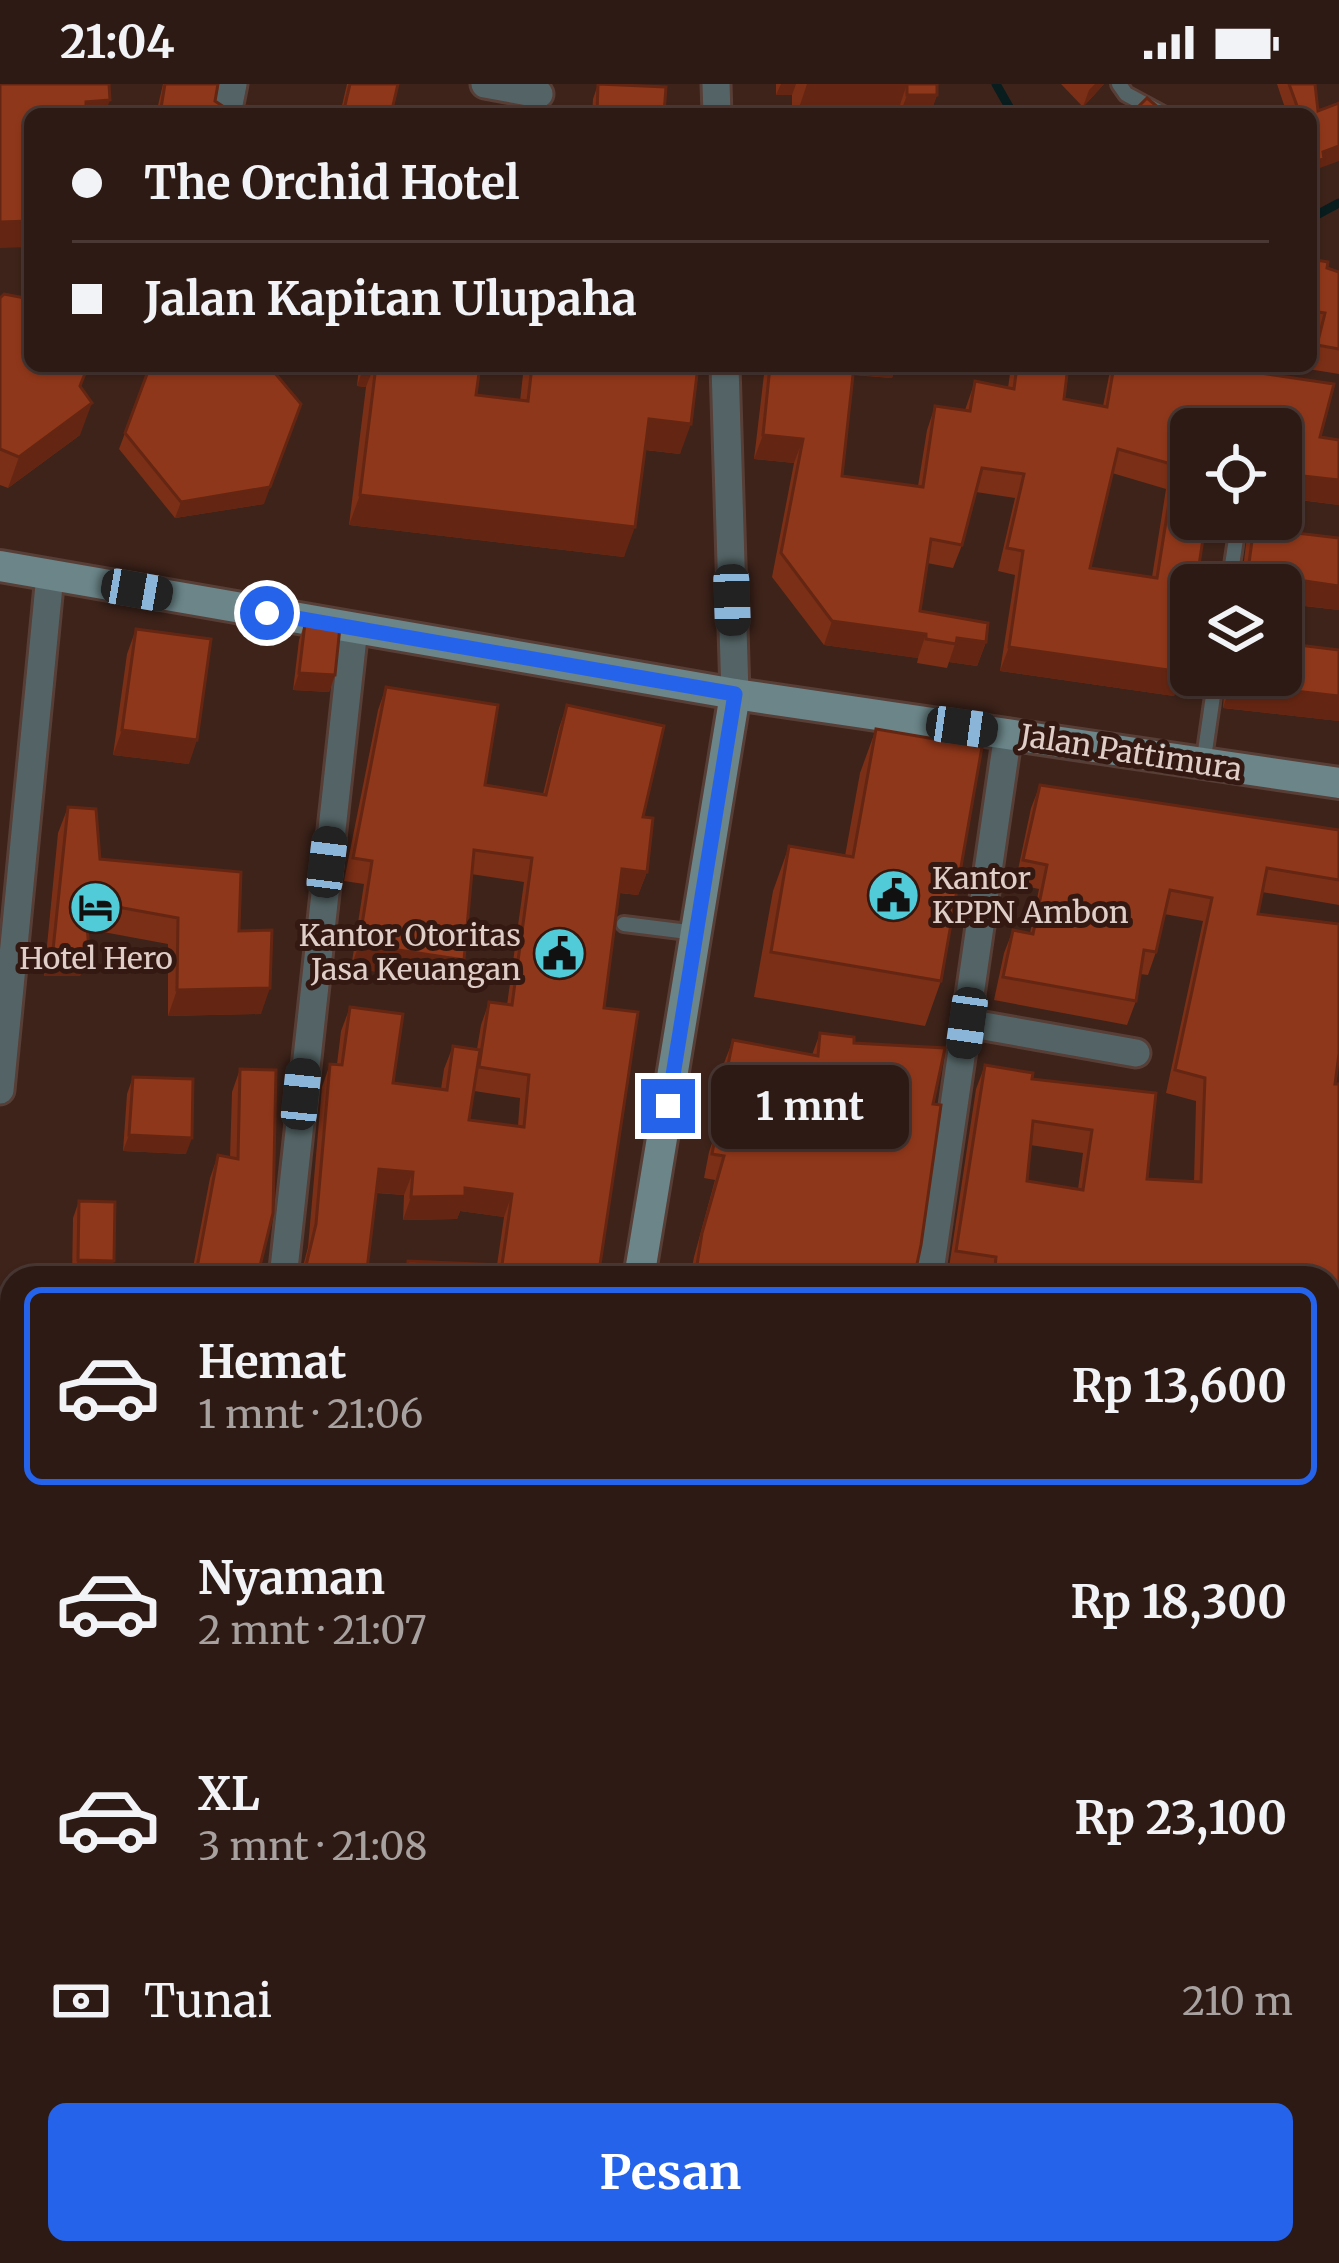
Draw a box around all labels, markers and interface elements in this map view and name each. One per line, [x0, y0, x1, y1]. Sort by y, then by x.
text: 21:04 [60, 14, 175, 70]
text: The Orchid Hotel [144, 155, 520, 211]
text: Jalan Kapitan Ulupaha [144, 271, 637, 327]
map controls [1170, 408, 1302, 696]
button: locate [1170, 408, 1302, 540]
car [713, 563, 751, 637]
button: layers [1170, 564, 1302, 696]
car [98, 566, 176, 614]
route start [240, 586, 294, 640]
car [924, 704, 1000, 750]
street label: Jalan Pattimura [1017, 716, 1245, 788]
car [305, 824, 349, 900]
place label: Kantor KPPN Ambon [932, 859, 1129, 931]
public building icon: Kantor KPPN Ambon [865, 868, 921, 924]
hotel icon: Hotel Hero [68, 879, 124, 935]
place label: Kantor Otoritas Jasa Keuangan [299, 916, 521, 988]
public building icon: Kantor Otoritas Jasa Keuangan [532, 925, 588, 981]
place label: Hotel Hero [19, 939, 173, 977]
car [944, 985, 990, 1061]
car [279, 1056, 323, 1132]
callout: 1 mnt [710, 1064, 908, 1148]
route end [641, 1079, 695, 1133]
text: 1 mnt [756, 1082, 864, 1131]
icon: car [54, 1332, 162, 1440]
text: Hemat [198, 1334, 347, 1390]
text: Rp 13,600 [1072, 1358, 1287, 1414]
text: 1 mnt · 21:06 [198, 1390, 423, 1439]
icon: car [54, 1548, 162, 1656]
text: Nyaman [198, 1550, 385, 1606]
text: Rp 18,300 [1070, 1574, 1287, 1630]
text: 2 mnt · 21:07 [198, 1606, 427, 1655]
icon: car [54, 1764, 162, 1872]
text: XL [198, 1766, 260, 1822]
text: Rp 23,100 [1075, 1790, 1287, 1846]
text: 3 mnt · 21:08 [198, 1822, 428, 1871]
icon: cash [48, 1968, 114, 2034]
text: Tunai [144, 1973, 272, 2029]
text: 210 m [1182, 1977, 1293, 2026]
button: Pesan [48, 2103, 1293, 2241]

